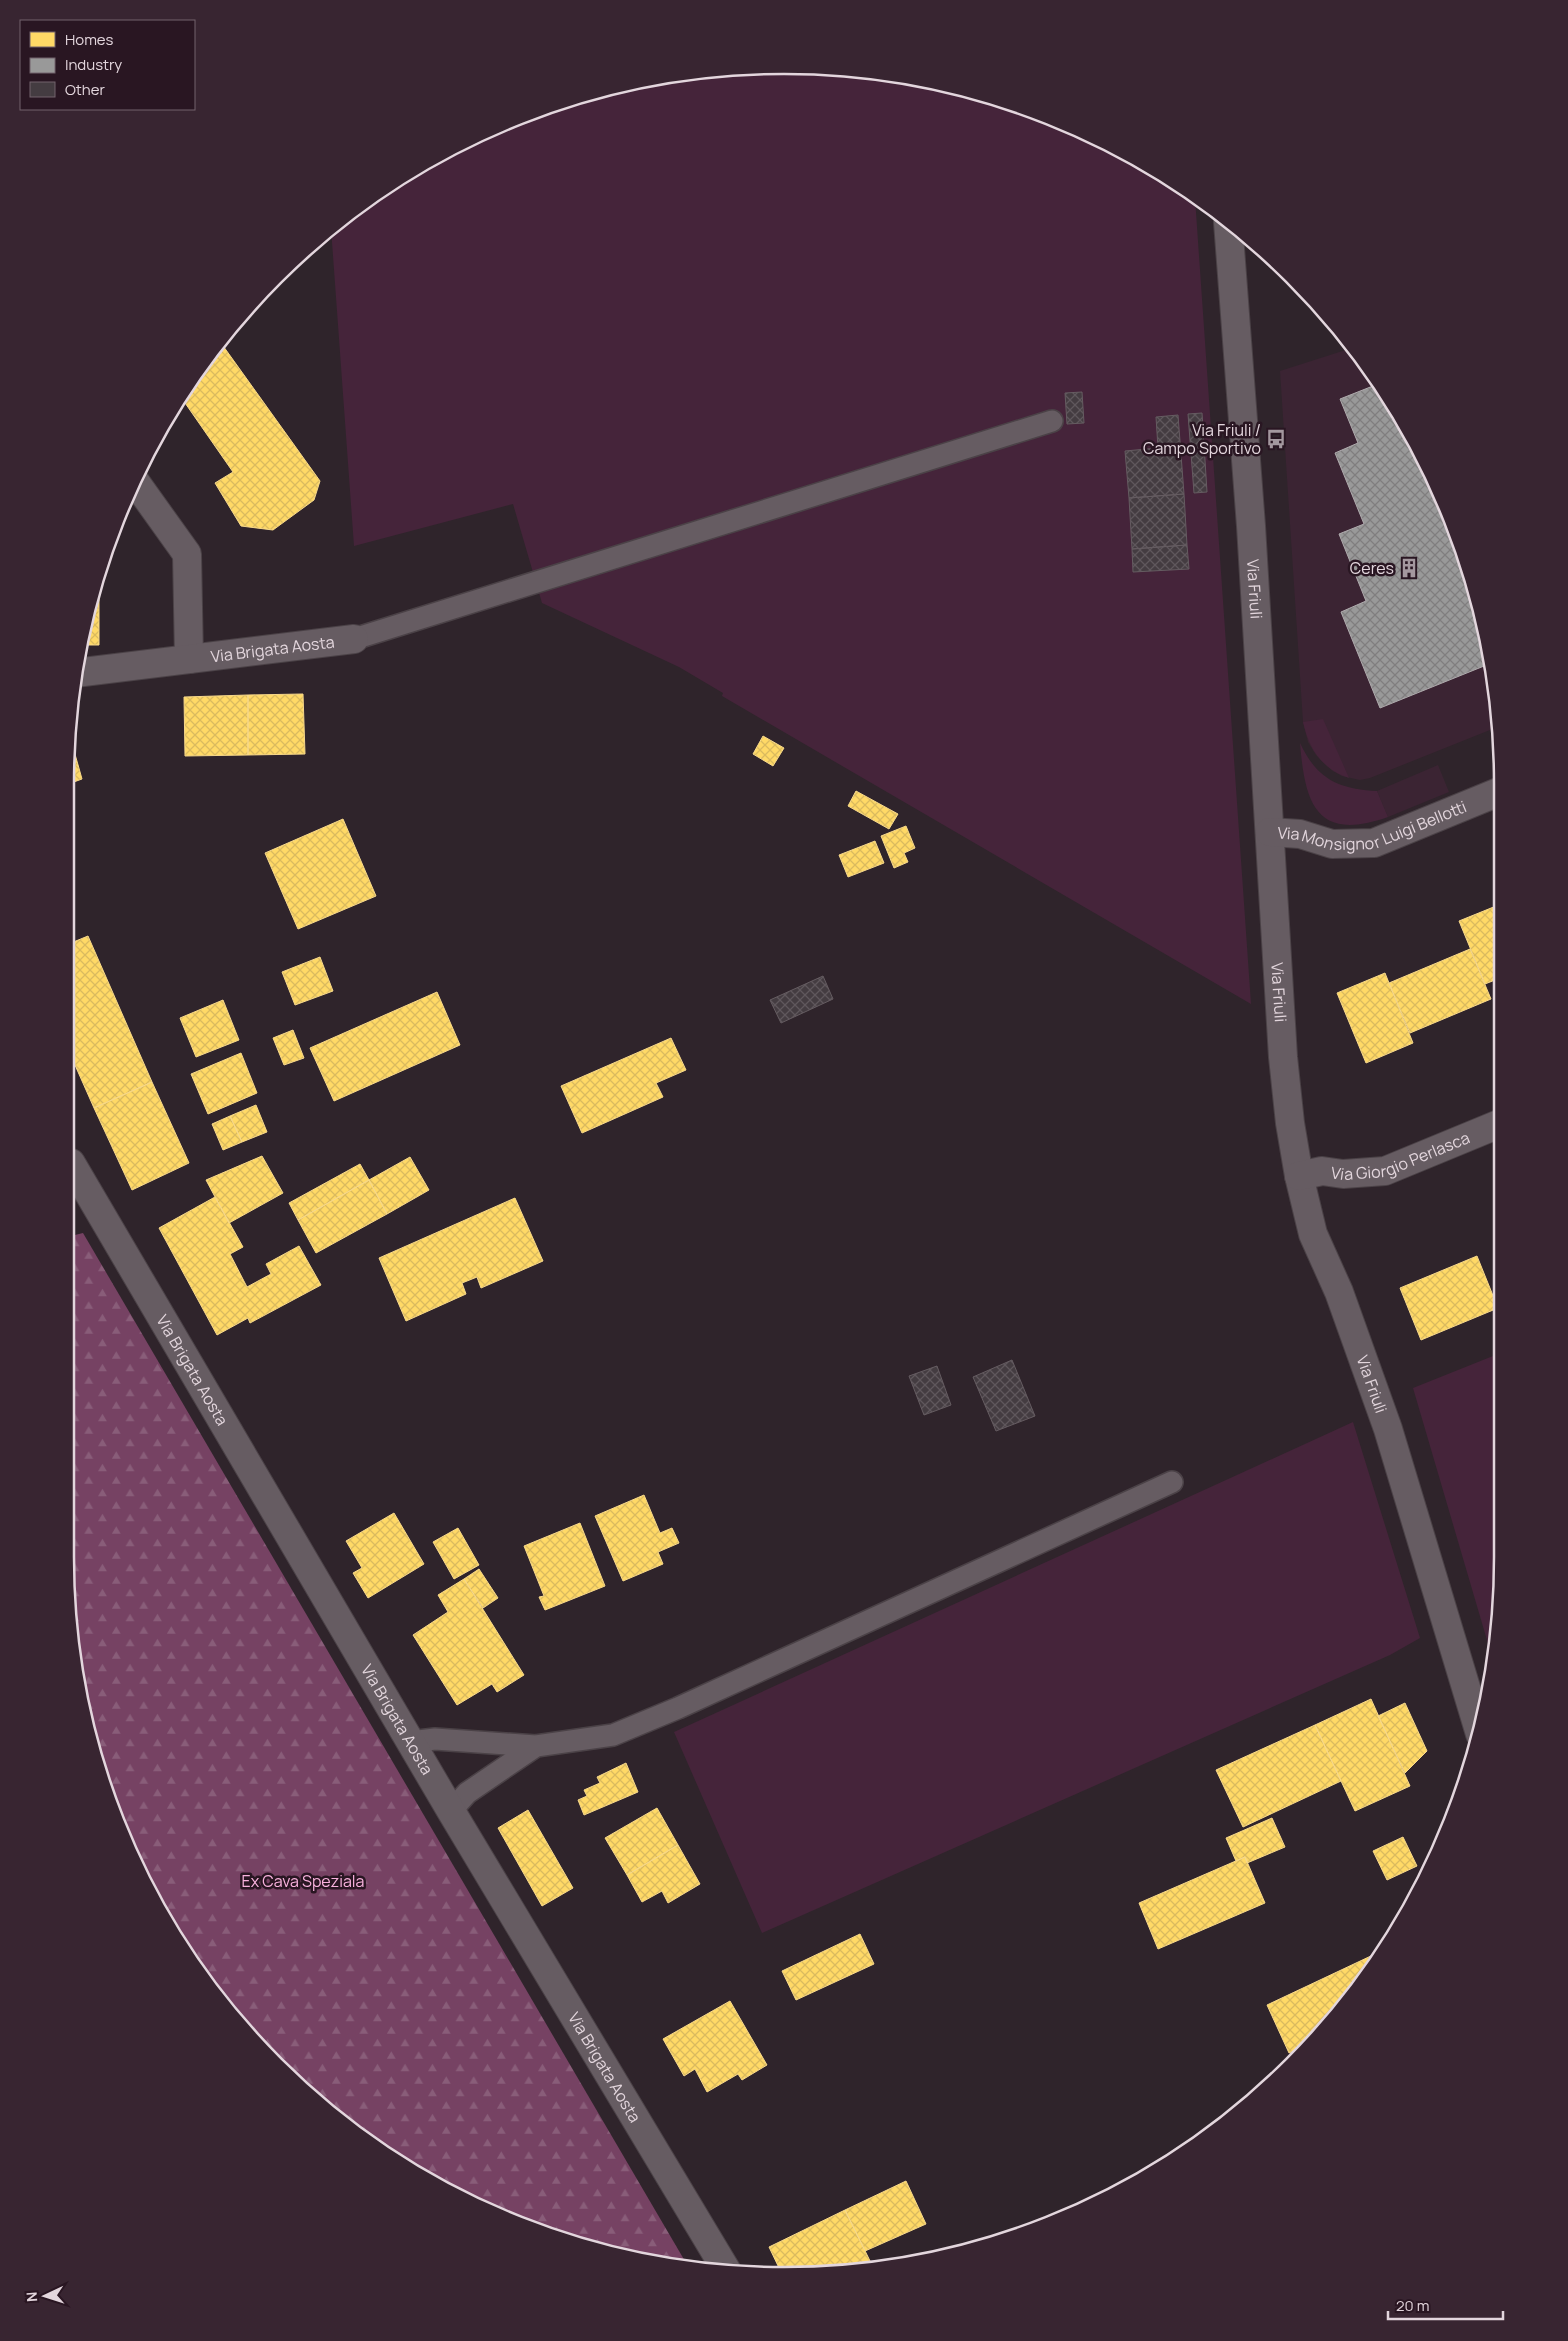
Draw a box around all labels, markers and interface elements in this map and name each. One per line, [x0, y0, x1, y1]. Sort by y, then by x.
legend [20, 20, 195, 110]
text: Homes [65, 29, 114, 50]
text: Industry [65, 54, 122, 75]
text: Other [65, 79, 106, 100]
place label: Via Friuli / Campo Sportivo [1143, 419, 1261, 459]
bus stop icon: Via Friuli / Campo Sportivo [1265, 428, 1287, 450]
place label: Ceres [1350, 557, 1394, 579]
building icon: Ceres [1398, 557, 1420, 579]
street label: Via Friuli [1242, 559, 1268, 620]
street label: Via Brigata Aosta [209, 630, 336, 667]
street label: Via Monsignor Luigi Bellotti [1277, 795, 1470, 855]
street label: Via Friuli [1266, 962, 1292, 1023]
street label: Via Giorgio Perlasca [1330, 1126, 1473, 1185]
street label: Via Brigata Aosta [151, 1311, 233, 1429]
street label: Via Friuli [1352, 1352, 1392, 1416]
street label: Via Brigata Aosta [356, 1660, 438, 1779]
park label: Ex Cava Speziala [242, 1870, 364, 1892]
street label: Via Brigata Aosta [563, 2008, 646, 2126]
north arrow [20, 2271, 70, 2321]
scale bar [1388, 2288, 1503, 2320]
text: N [22, 2291, 41, 2303]
text: 20 m [1396, 2295, 1429, 2316]

